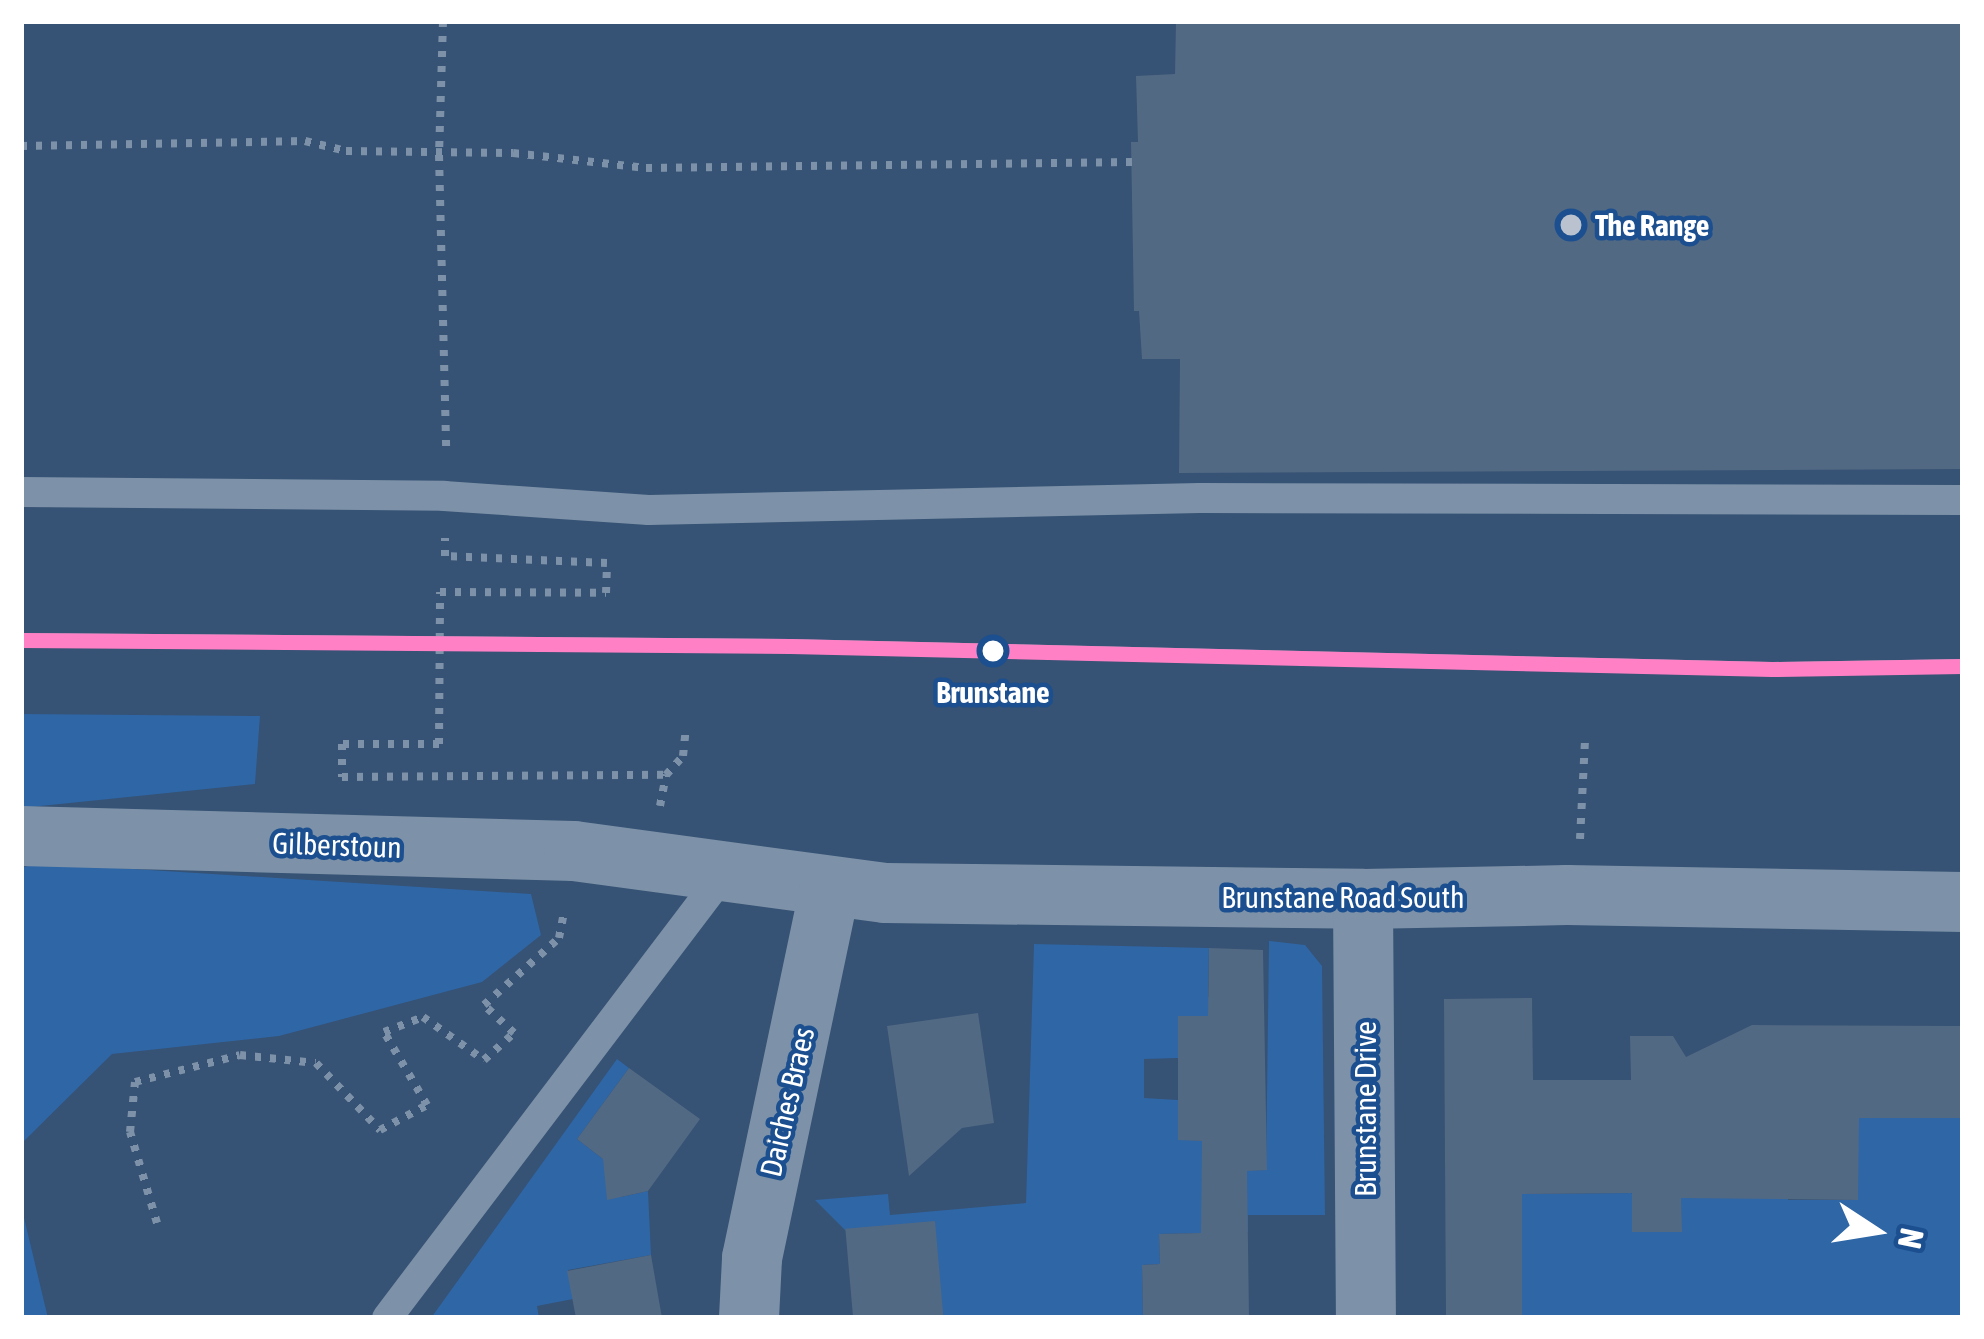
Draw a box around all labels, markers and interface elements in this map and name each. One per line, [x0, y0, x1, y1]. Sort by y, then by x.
place label: The Range [1595, 207, 1709, 243]
marker: The Range [1558, 212, 1584, 238]
marker: Brunstane [976, 634, 1010, 668]
place label: Brunstane [936, 674, 1050, 710]
street label: Gilberstoun [272, 825, 402, 865]
street label: Brunstane Road South [1221, 879, 1465, 915]
street label: Brunstane Drive [1347, 1021, 1383, 1197]
street label: Daiches Braes [752, 1024, 822, 1180]
north arrow [1816, 1171, 1936, 1291]
text: N [1891, 1225, 1932, 1252]

